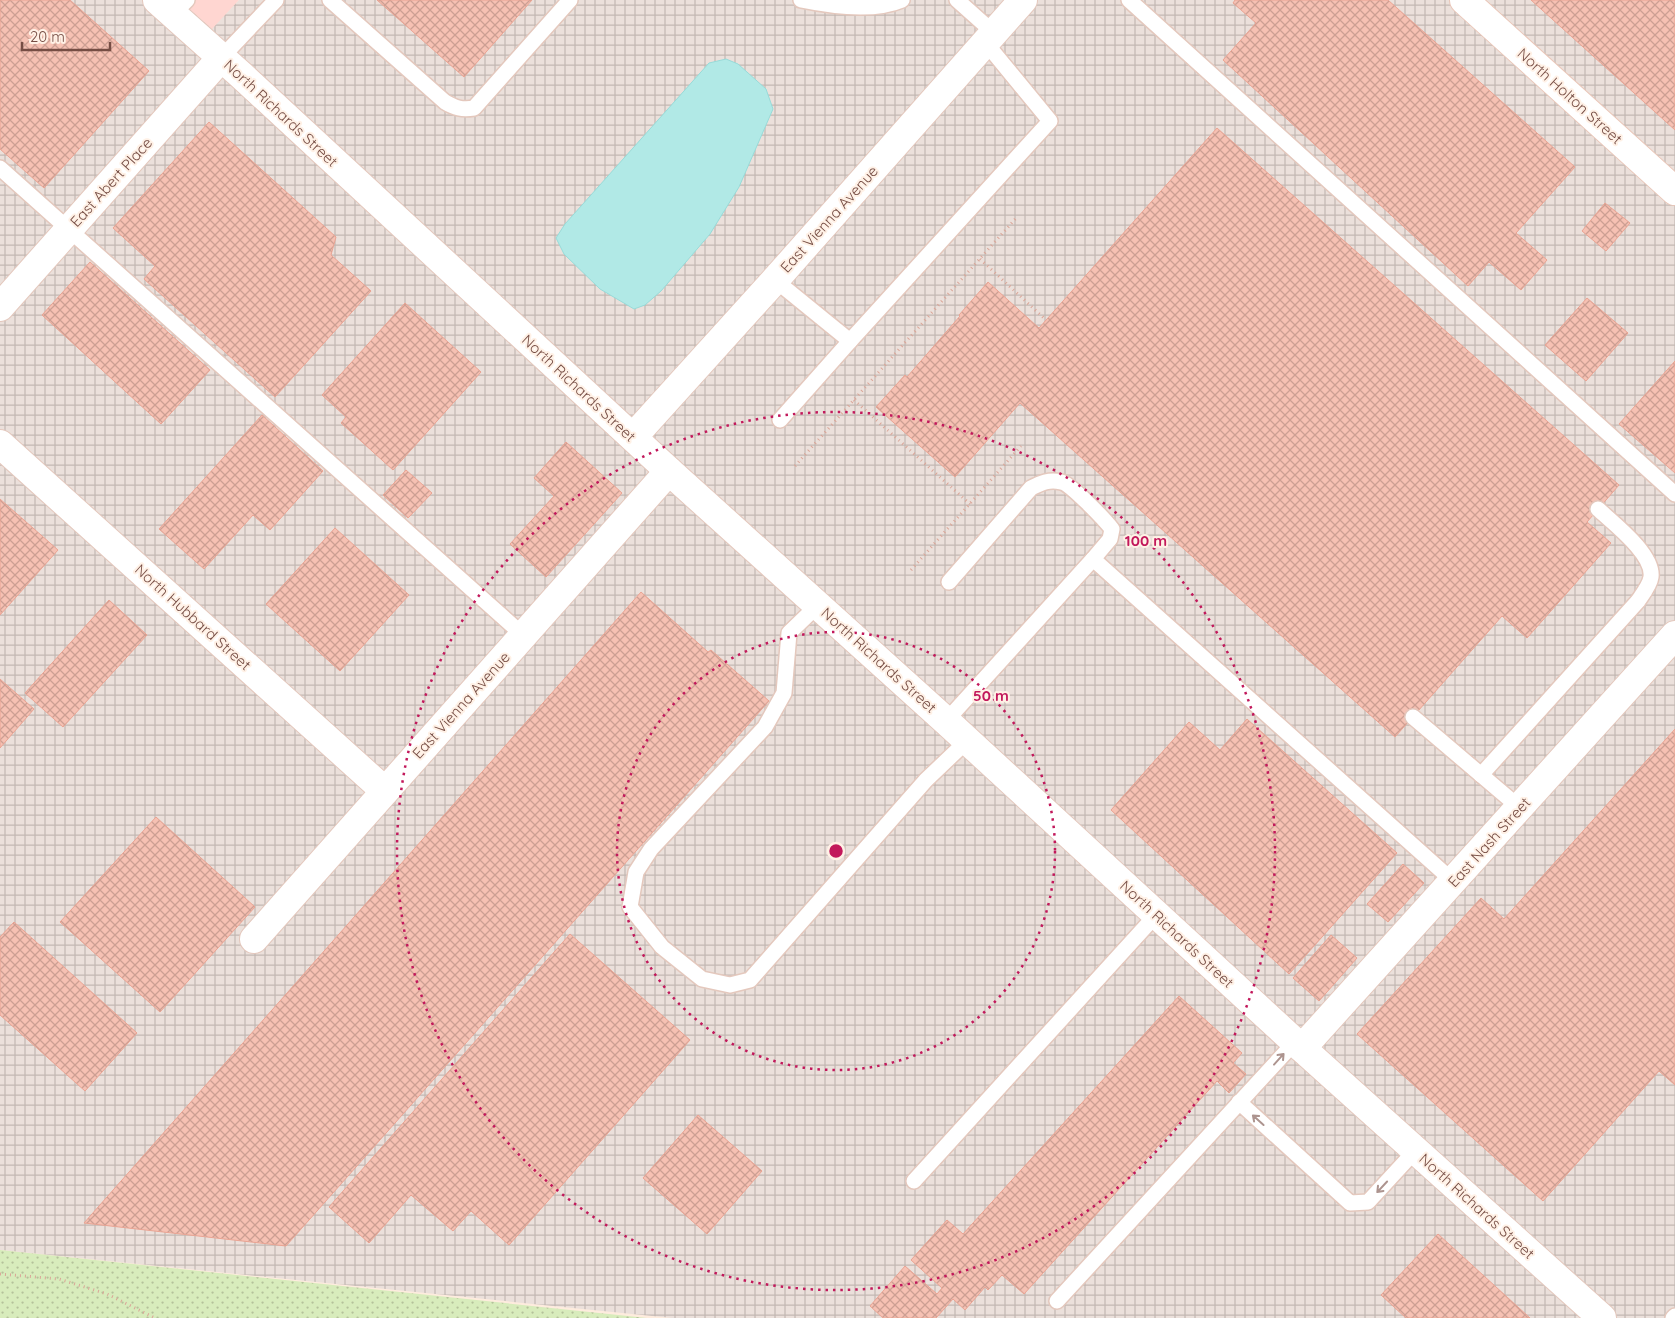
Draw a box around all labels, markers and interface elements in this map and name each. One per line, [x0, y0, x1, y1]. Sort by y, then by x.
scale bar [22, 20, 110, 52]
text: 20 m [30, 27, 65, 46]
street label: North Holton Street [1514, 44, 1626, 148]
street label: North Richards Street [220, 55, 342, 171]
street label: East Abert Place [66, 133, 156, 231]
street label: East Vienna Avenue [776, 162, 882, 276]
street label: North Richards Street [518, 330, 640, 446]
text: 100 m [1125, 531, 1167, 550]
street label: North Hubbard Street [131, 560, 255, 674]
street label: North Richards Street [817, 603, 941, 717]
street label: East Vienna Avenue [408, 648, 514, 762]
text: 50 m [973, 686, 1009, 705]
street label: East Nash Street [1444, 793, 1534, 891]
centre of rings [827, 842, 845, 860]
street label: North Richards Street [1116, 876, 1238, 992]
one-way arrow [1273, 1053, 1285, 1066]
one-way arrow [1252, 1114, 1265, 1126]
street label: North Richards Street [1415, 1149, 1539, 1263]
one-way arrow [1376, 1180, 1388, 1193]

